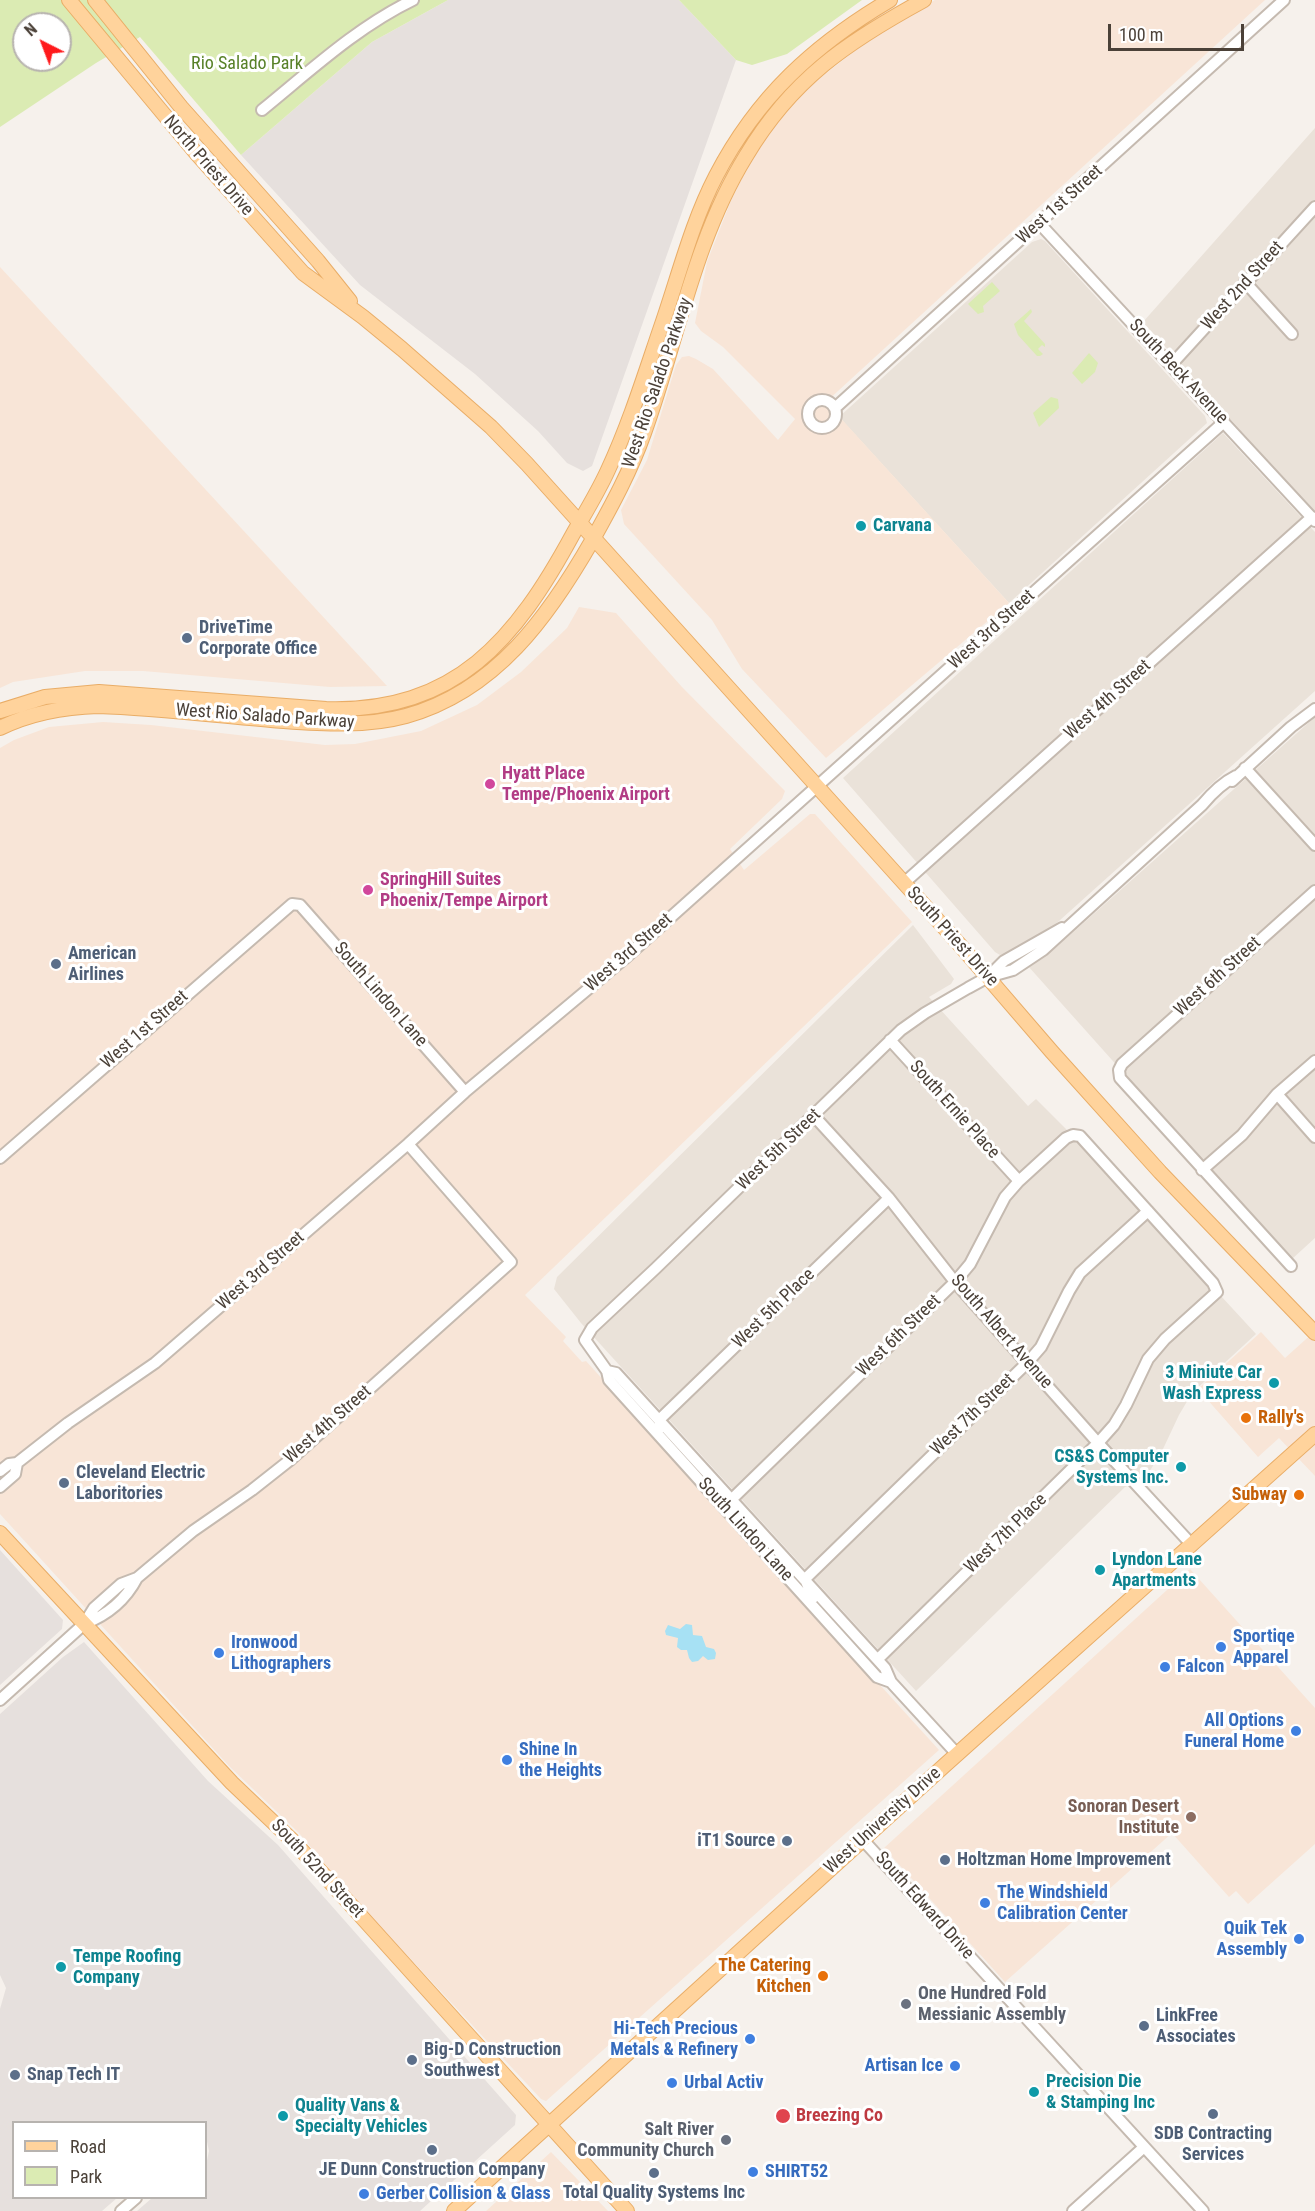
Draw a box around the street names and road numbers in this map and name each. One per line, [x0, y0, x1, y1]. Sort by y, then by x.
street label: North Priest Drive [159, 111, 257, 221]
street label: West 1st Street [1013, 161, 1107, 249]
street label: West 2nd Street [1197, 237, 1289, 335]
street label: West Rio Salado Parkway [619, 295, 697, 471]
street label: South Beck Avenue [1124, 315, 1232, 429]
street label: West 3rd Street [944, 586, 1040, 674]
street label: West 4th Street [1060, 656, 1156, 744]
street label: West Rio Salado Parkway [175, 700, 355, 734]
street label: South Priest Drive [902, 883, 1002, 991]
street label: West 3rd Street [581, 909, 677, 997]
street label: West 6th Street [1170, 933, 1266, 1021]
street label: South Lindon Lane [329, 938, 431, 1052]
street label: West 1st Street [97, 986, 193, 1074]
street label: South Ernie Place [904, 1056, 1004, 1164]
street label: West 5th Street [732, 1104, 826, 1196]
street label: West 3rd Street [213, 1227, 309, 1315]
street label: West 5th Place [728, 1264, 820, 1354]
street label: South Albert Avenue [946, 1270, 1056, 1394]
street label: West 6th Street [852, 1290, 946, 1382]
street label: West 7th Street [926, 1369, 1020, 1461]
street label: West 4th Street [280, 1381, 376, 1469]
street label: South Lindon Lane [693, 1474, 797, 1586]
street label: West 7th Place [960, 1489, 1052, 1579]
street label: West University Drive [820, 1763, 946, 1879]
street label: South 52nd Street [266, 1815, 368, 1923]
street label: South Edward Drive [870, 1848, 978, 1964]

